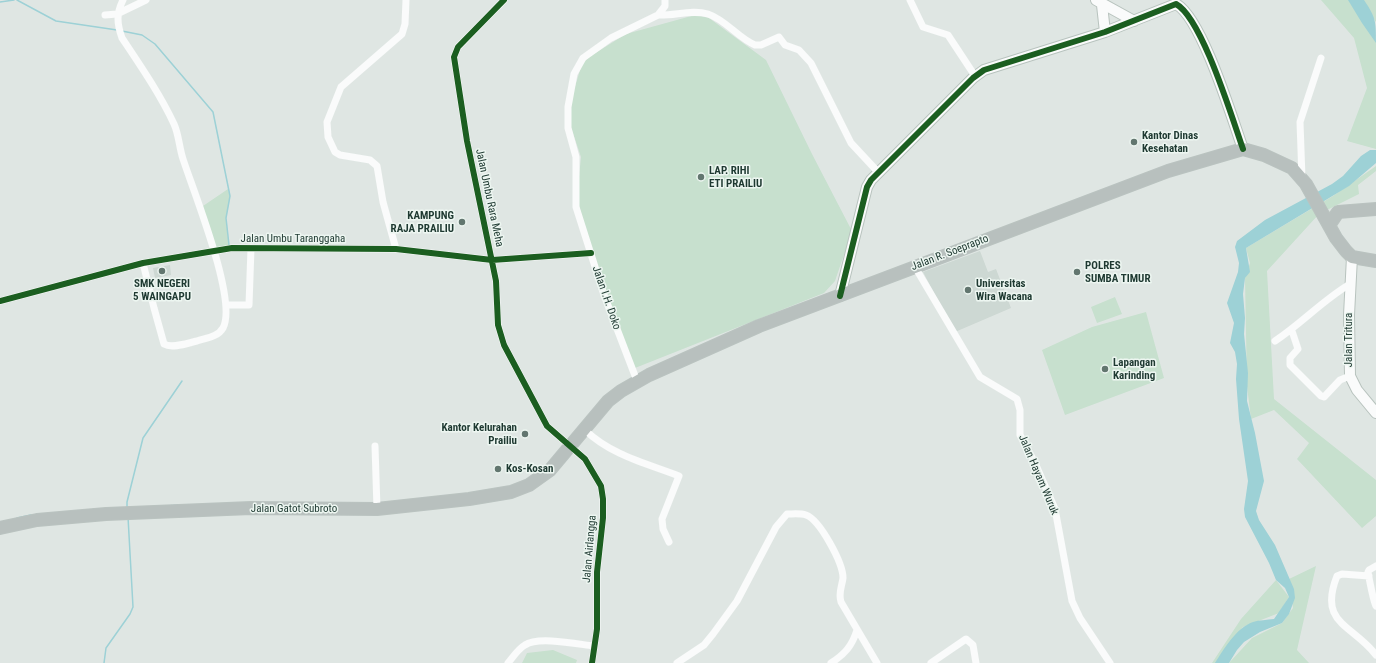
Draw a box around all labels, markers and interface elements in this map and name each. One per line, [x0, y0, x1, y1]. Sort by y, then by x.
place label: Kantor Dinas Kesehatan [1142, 129, 1198, 155]
marker: Kantor Dinas Kesehatan [1129, 137, 1139, 147]
street label: Jalan Umbu Rara Meha [472, 148, 506, 248]
place label: LAP. RIHI ETI PRAILIU [709, 164, 762, 190]
marker: LAP. RIHI ETI PRAILIU [696, 172, 706, 182]
place label: KAMPUNG RAJA PRAILIU [391, 209, 454, 235]
marker: KAMPUNG RAJA PRAILIU [457, 217, 467, 227]
street label: Jalan Umbu Taranggaha [241, 232, 345, 246]
street label: Jalan R. Soeprapto [909, 232, 991, 274]
place label: POLRES SUMBA TIMUR [1085, 259, 1150, 285]
street label: Jalan I.H. Doko [589, 264, 623, 332]
marker: SMK NEGERI 5 WAINGAPU [157, 266, 167, 276]
marker: POLRES SUMBA TIMUR [1072, 267, 1082, 277]
place label: SMK NEGERI 5 WAINGAPU [133, 277, 191, 303]
place label: Universitas Wira Wacana [976, 277, 1032, 303]
marker: Universitas Wira Wacana [963, 285, 973, 295]
street label: Jalan Tritura [1342, 313, 1356, 367]
place label: Lapangan Karinding [1113, 356, 1156, 382]
marker: Lapangan Karinding [1100, 364, 1110, 374]
place label: Kantor Kelurahan Prailiu [441, 421, 517, 447]
marker: Kantor Kelurahan Prailiu [520, 429, 530, 439]
street label: Jalan Hayam Wuruk [1015, 433, 1061, 517]
place label: Kos-Kosan [506, 462, 553, 476]
marker: Kos-Kosan [493, 464, 503, 474]
street label: Jalan Gatot Subroto [251, 502, 337, 516]
street label: Jalan Airlangga [580, 515, 600, 583]

